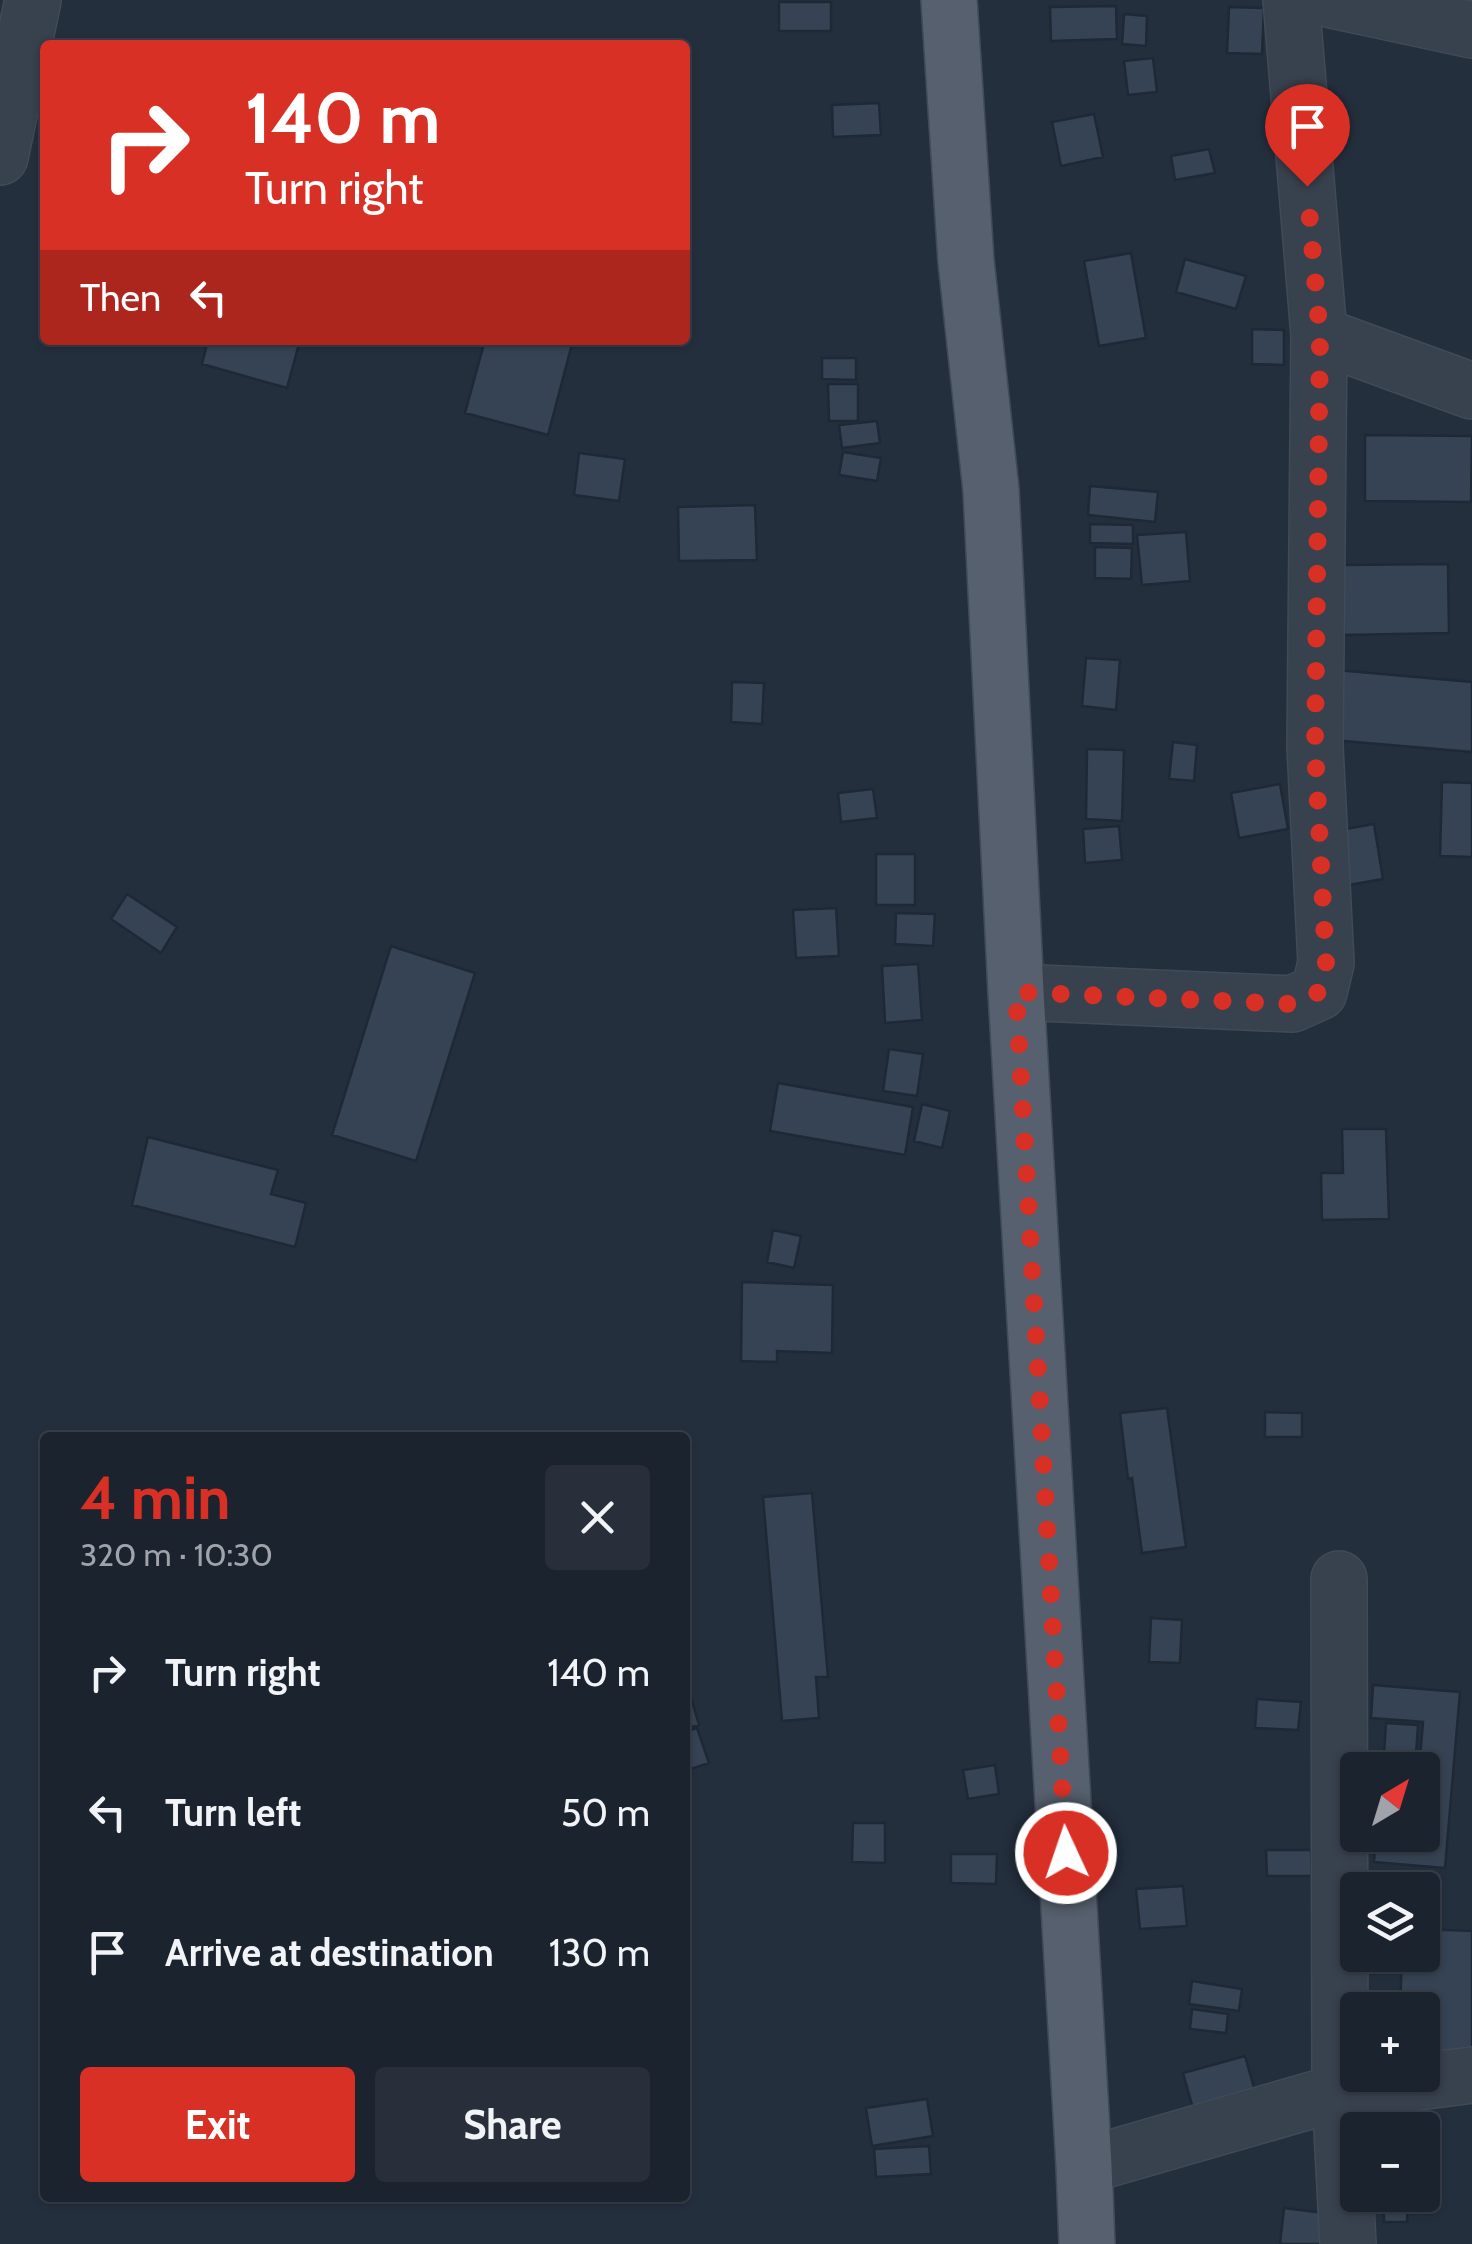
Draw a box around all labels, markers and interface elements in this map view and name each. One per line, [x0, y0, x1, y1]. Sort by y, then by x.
text: 140 m [245, 75, 440, 161]
icon: right [80, 80, 210, 210]
pin [1265, 84, 1350, 187]
icon: arrive [1280, 99, 1335, 154]
text: Turn right [245, 161, 424, 215]
icon: left [181, 270, 236, 325]
text: Then [80, 274, 161, 321]
text: 4 min [80, 1461, 230, 1534]
button: close [545, 1465, 650, 1570]
text: 320 m · 10:30 [80, 1535, 273, 1574]
icon: right [80, 1645, 135, 1700]
text: Turn right [165, 1649, 321, 1696]
text: 140 m [547, 1649, 650, 1696]
north arrow [1340, 1752, 1440, 1852]
map controls [1340, 1752, 1440, 2212]
icon: left [80, 1785, 135, 1840]
text: Turn left [165, 1789, 301, 1836]
text: 50 m [561, 1789, 650, 1836]
position arrow [1014, 1801, 1118, 1905]
button: layers [1340, 1872, 1440, 1972]
icon: arrive [80, 1925, 135, 1980]
text: Arrive at destination [165, 1929, 494, 1976]
text: 130 m [549, 1929, 650, 1976]
button: + [1340, 1992, 1440, 2092]
button: Exit [80, 2067, 355, 2182]
button: Share [375, 2067, 650, 2182]
button: − [1340, 2112, 1440, 2212]

